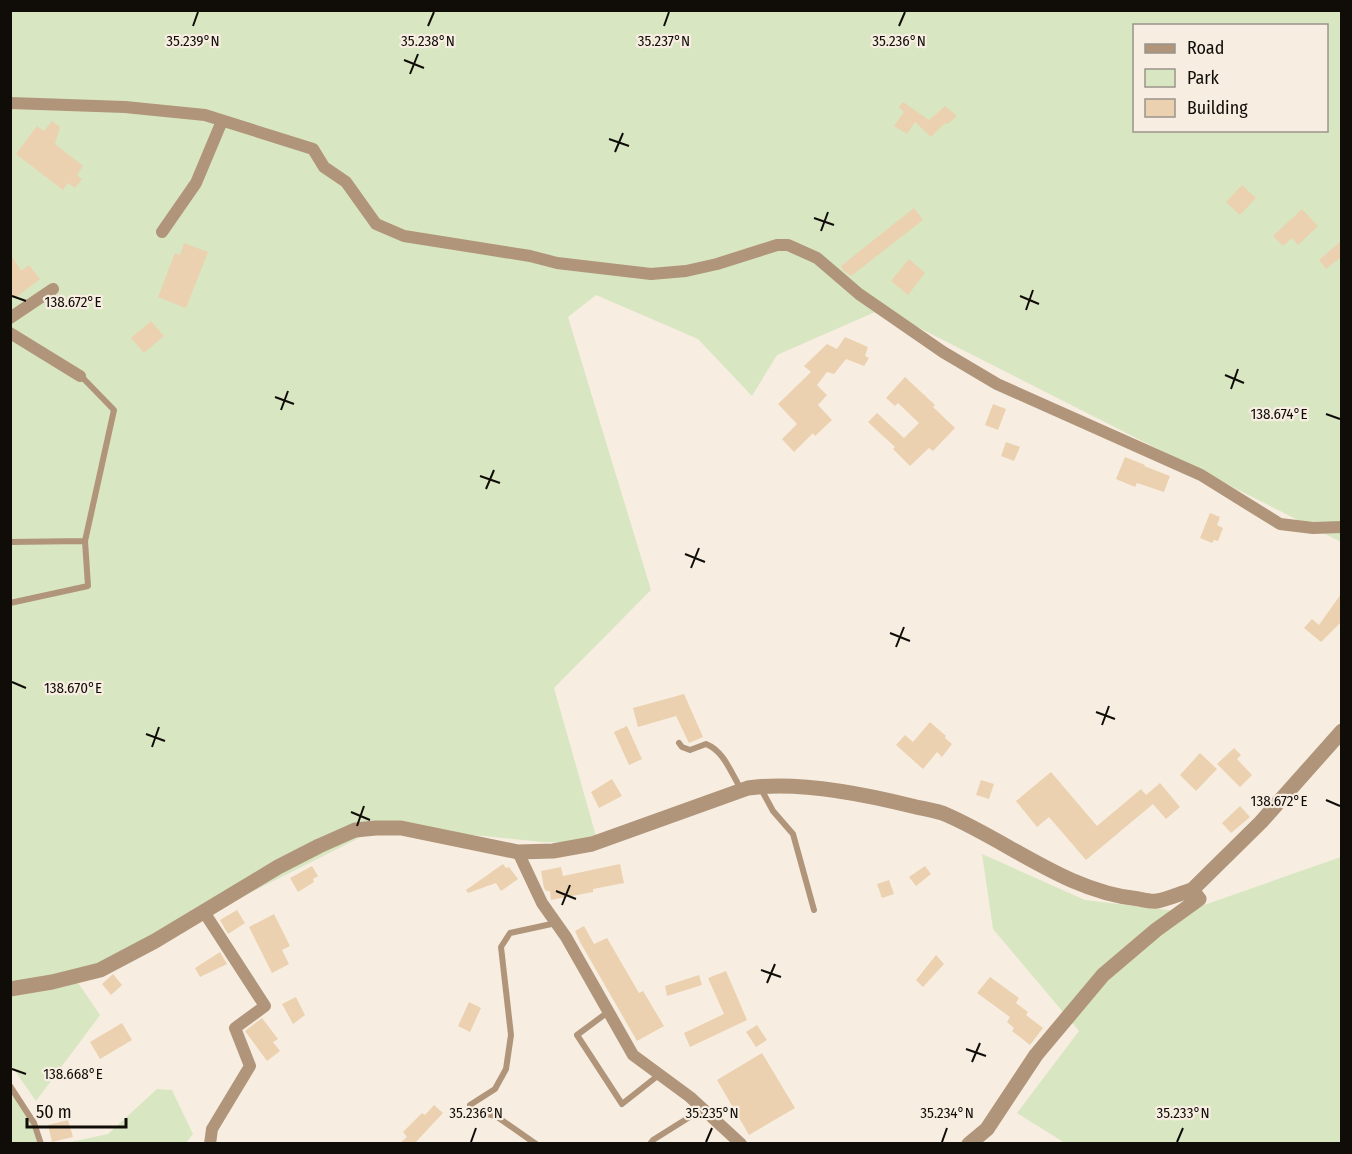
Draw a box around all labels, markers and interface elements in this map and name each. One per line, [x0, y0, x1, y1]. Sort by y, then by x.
legend [1133, 24, 1328, 132]
text: 35.239°N [166, 32, 220, 50]
text: 35.238°N [401, 32, 455, 50]
text: 35.237°N [638, 32, 690, 50]
text: 35.236°N [872, 32, 926, 50]
text: Road [1187, 37, 1224, 59]
text: Park [1187, 67, 1220, 89]
text: Building [1187, 97, 1248, 119]
text: 138.672°E [45, 293, 101, 311]
text: 138.674°E [1250, 405, 1308, 423]
text: 138.670°E [44, 679, 102, 697]
text: 138.672°E [1251, 792, 1307, 810]
text: 138.668°E [43, 1065, 103, 1083]
scale bar [27, 1091, 126, 1129]
text: 50 m [36, 1101, 72, 1123]
text: 35.236°N [449, 1104, 503, 1122]
text: 35.235°N [685, 1104, 739, 1122]
text: 35.234°N [920, 1104, 974, 1122]
text: 35.233°N [1156, 1104, 1210, 1122]

